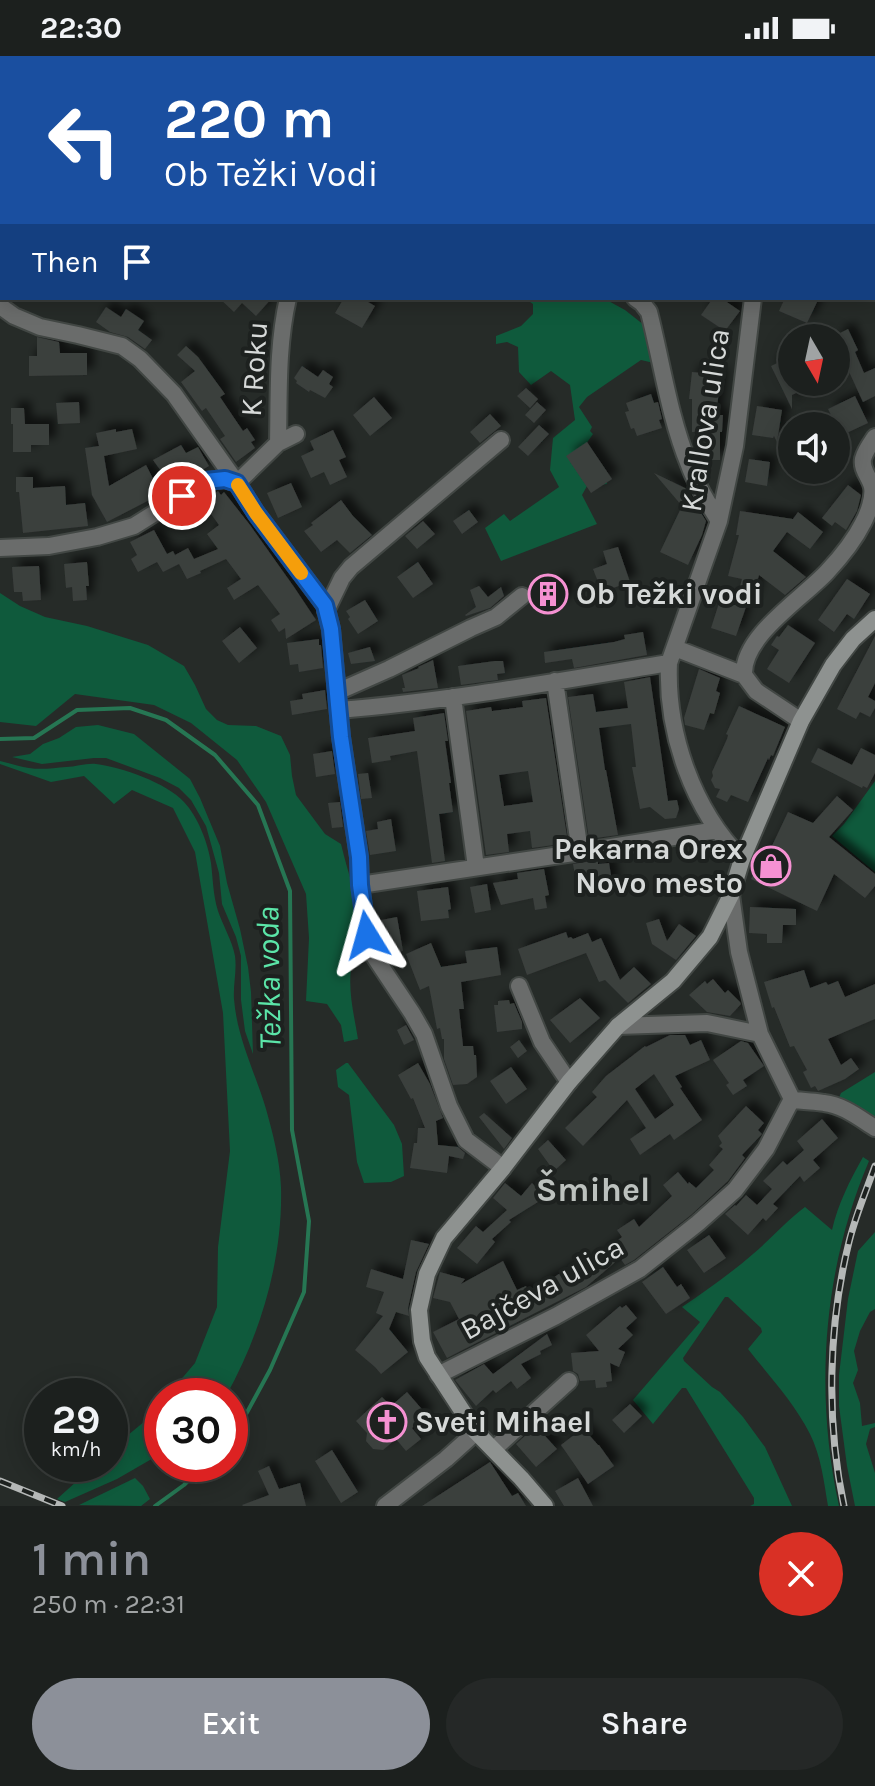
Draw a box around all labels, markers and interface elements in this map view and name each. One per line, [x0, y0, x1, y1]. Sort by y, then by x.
text: 22:30 [40, 10, 122, 46]
text: 220 m [164, 86, 335, 151]
icon: left [32, 88, 136, 192]
text: Ob Težki Vodi [164, 153, 378, 195]
icon: arrive [115, 240, 159, 284]
text: Then [32, 244, 99, 280]
street label: K Roku [233, 320, 275, 418]
north arrow [778, 324, 850, 396]
map controls [778, 324, 850, 484]
street label: Krallova ulica [673, 326, 737, 514]
button: sound [778, 412, 850, 484]
pin [148, 462, 216, 530]
icon: arrive [160, 474, 204, 518]
building icon: Ob Težki vodi [527, 573, 569, 615]
place label: Ob Težki vodi [576, 576, 763, 612]
place label: Pekarna Orex Novo mesto [554, 831, 743, 901]
shop icon: Pekarna Orex Novo mesto [750, 845, 792, 887]
position arrow [325, 893, 409, 977]
water label: Težka voda [249, 906, 289, 1050]
district label: Šmihel [536, 1169, 650, 1210]
street label: Bajčeva ulica [454, 1228, 630, 1348]
speed limit sign: 30 [144, 1378, 248, 1482]
text: 29 [52, 1396, 100, 1443]
church icon: Sveti Mihael [366, 1401, 408, 1443]
place label: Sveti Mihael [415, 1404, 592, 1440]
text: km/h [51, 1438, 101, 1461]
text: 1 min [32, 1531, 151, 1587]
button: close [759, 1532, 843, 1616]
text: 250 m · 22:31 [32, 1589, 185, 1620]
button: Exit [32, 1678, 430, 1770]
button: Share [446, 1678, 843, 1770]

